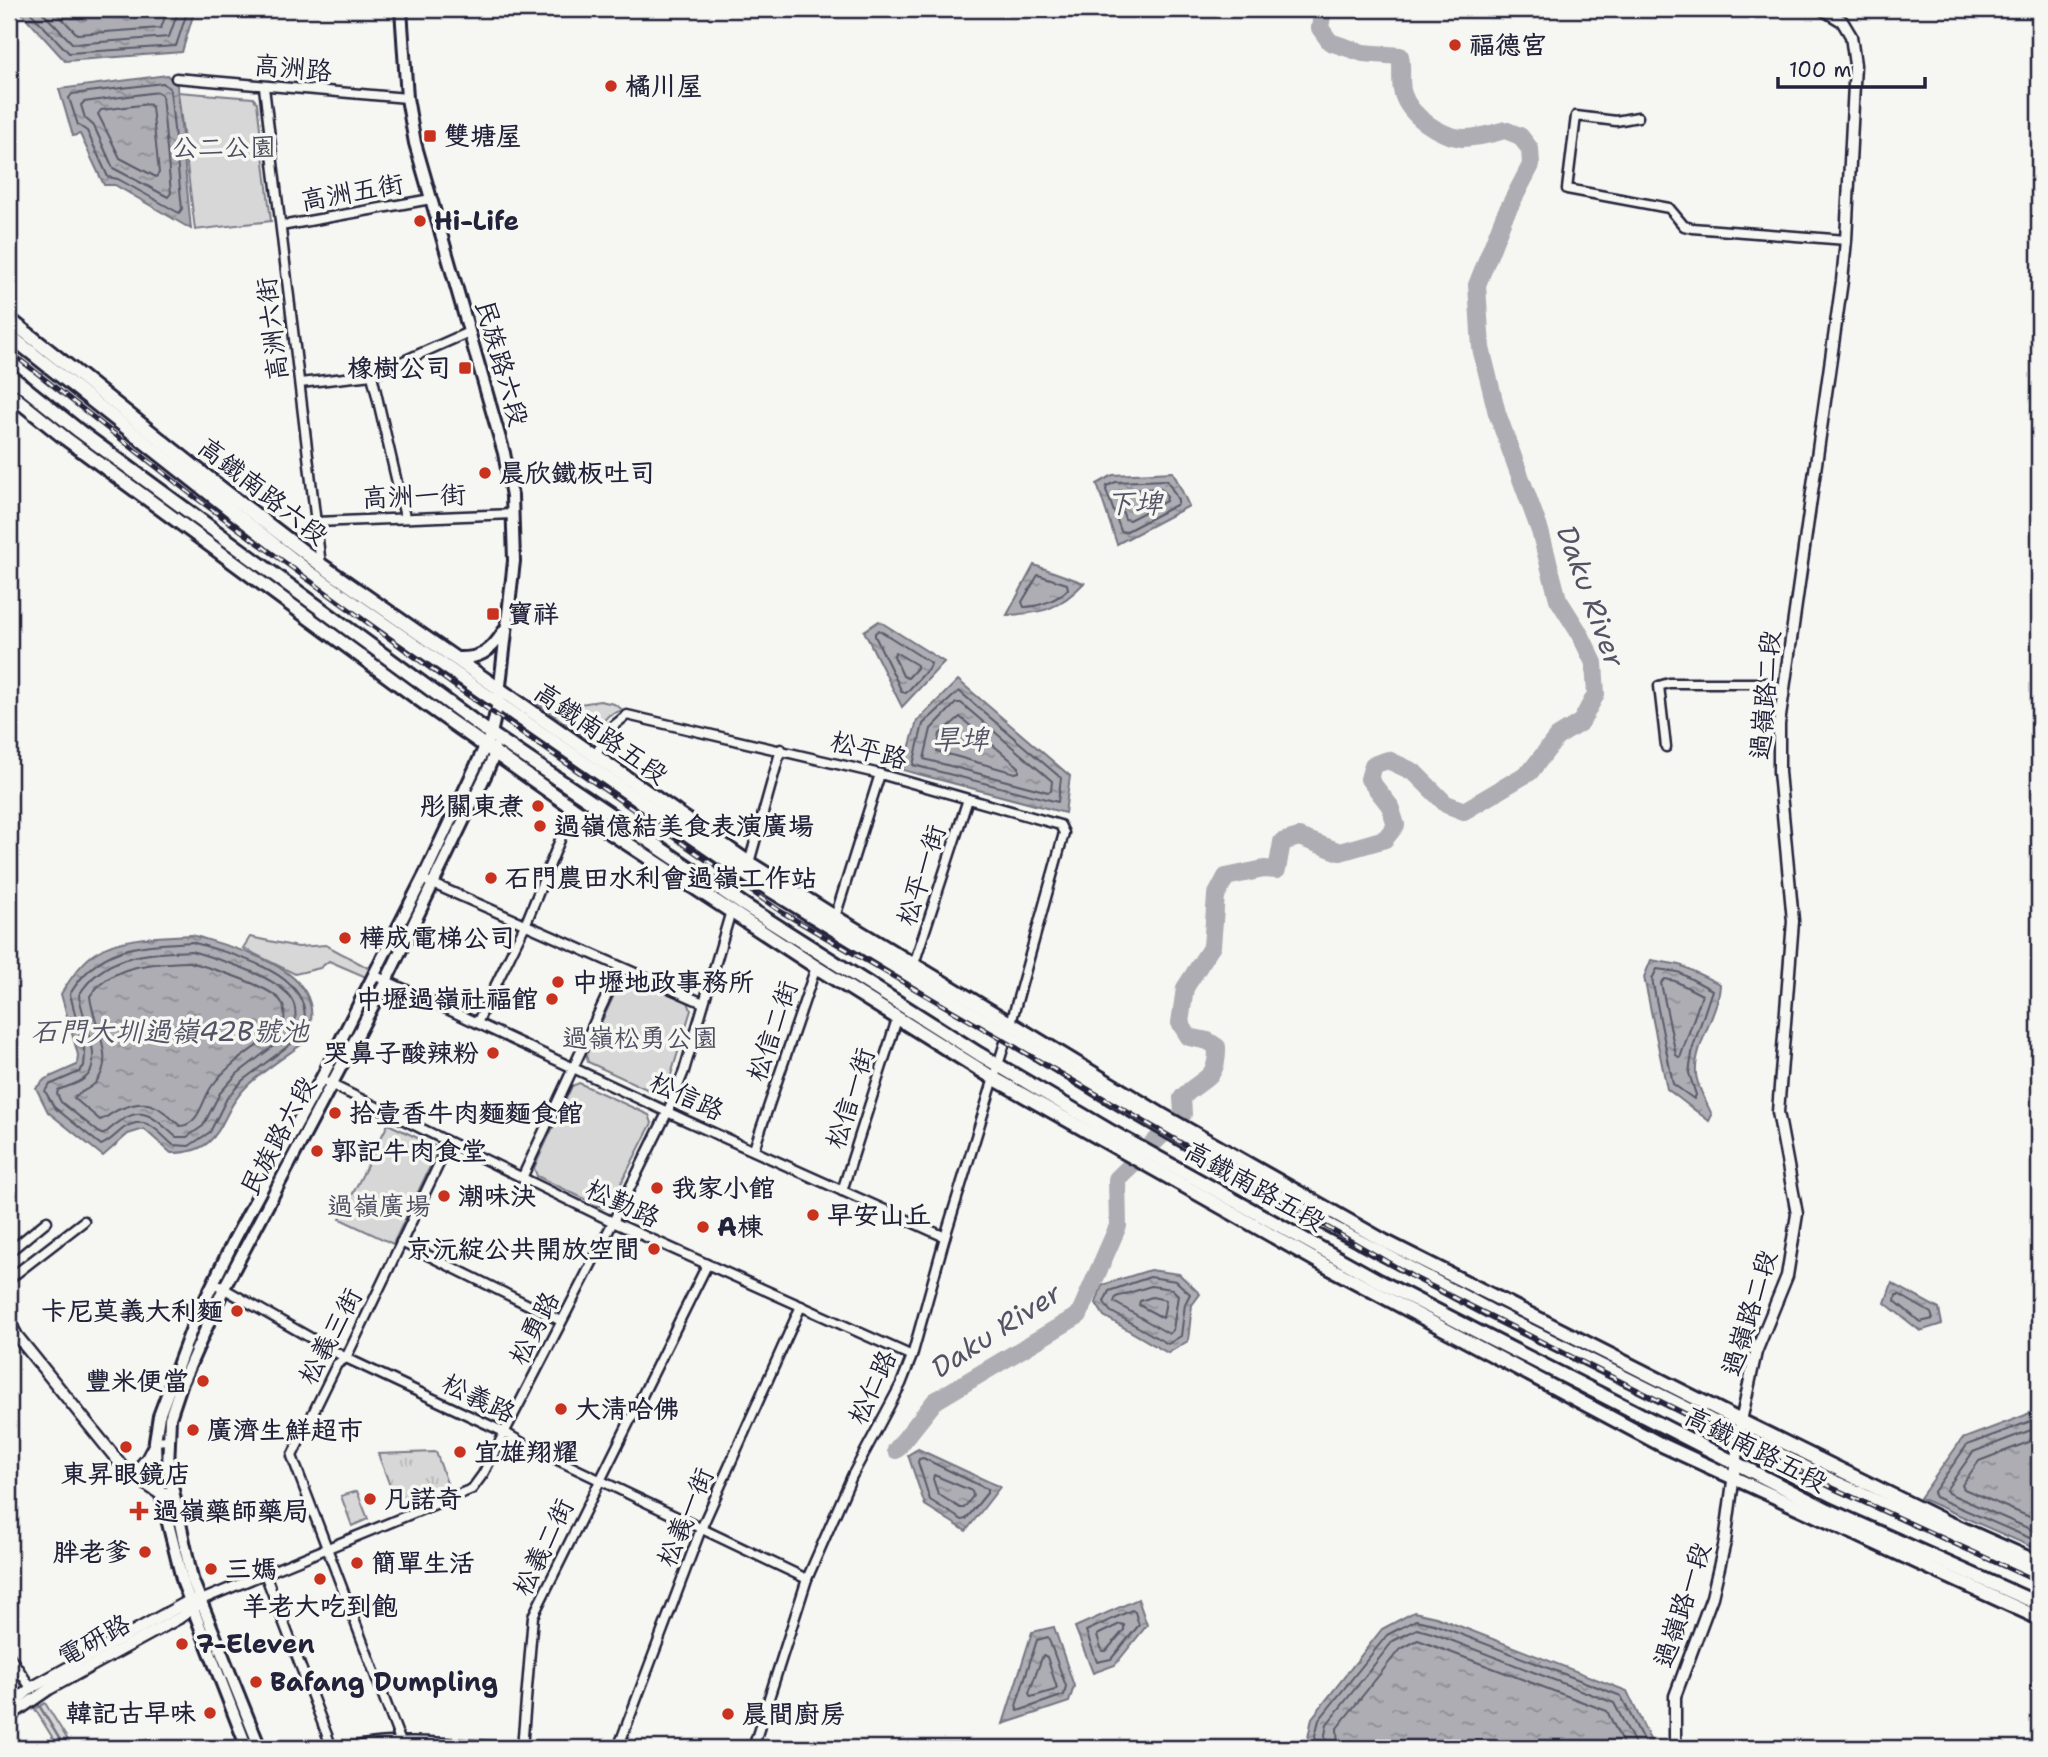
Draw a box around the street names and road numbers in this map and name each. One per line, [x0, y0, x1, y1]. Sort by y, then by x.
street label: 高洲路 [253, 47, 333, 88]
street label: 高洲五街 [298, 165, 406, 218]
street label: 高洲六街 [248, 275, 295, 383]
street label: 民族路六段 [468, 296, 537, 430]
street label: 高鐵南路六段 [191, 429, 336, 552]
street label: 高洲一街 [361, 476, 467, 515]
street label: 過嶺路二段 [1741, 629, 1788, 761]
street label: 高鐵南路五段 [527, 674, 675, 792]
street label: 松平路 [827, 723, 911, 777]
street label: 松平一街 [888, 820, 953, 930]
street label: 松信二街 [738, 976, 805, 1086]
street label: 松信一街 [817, 1043, 882, 1153]
street label: 松信路 [644, 1063, 730, 1128]
street label: 民族路六段 [232, 1070, 324, 1201]
street label: 高鐵南路五段 [1179, 1132, 1332, 1239]
street label: 松勤路 [580, 1170, 666, 1235]
street label: 過嶺路二段 [1713, 1246, 1784, 1380]
street label: 松義三街 [290, 1282, 369, 1390]
street label: 松勇路 [500, 1285, 567, 1370]
street label: 松仁路 [839, 1344, 904, 1430]
street label: 松義路 [436, 1365, 522, 1430]
street label: 高鐵南路五段 [1679, 1398, 1834, 1500]
street label: 松義一街 [648, 1462, 721, 1572]
street label: 松義二街 [504, 1492, 581, 1601]
street label: 過嶺路一段 [1645, 1538, 1718, 1672]
street label: 電研路 [51, 1605, 136, 1674]

